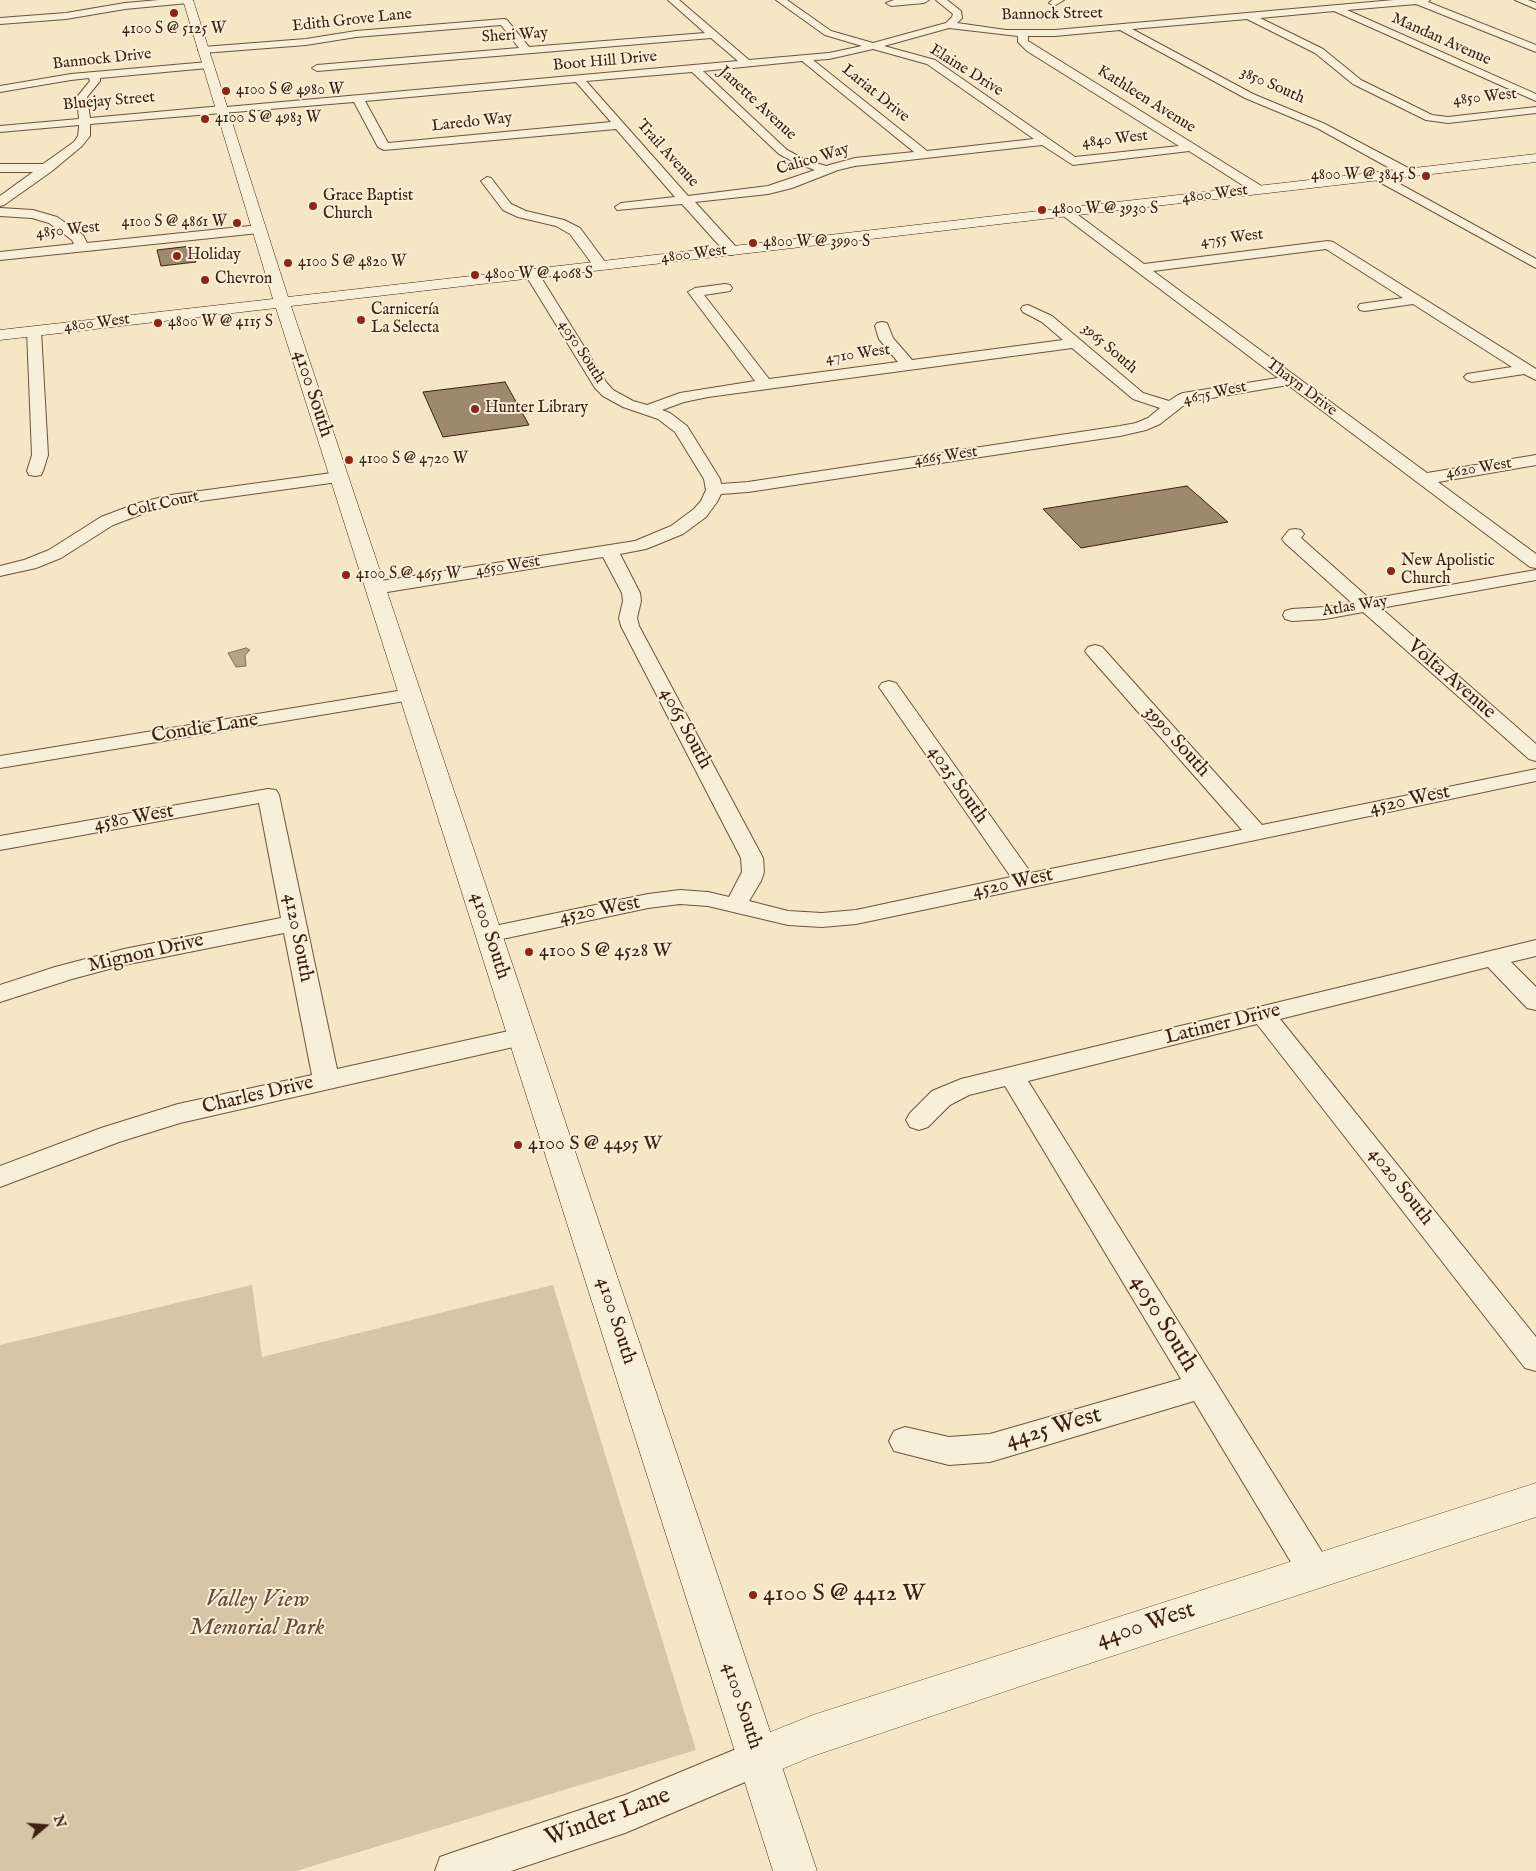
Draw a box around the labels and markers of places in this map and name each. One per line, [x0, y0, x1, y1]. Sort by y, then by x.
marker: 4100 S @ 5125 W [168, 7, 180, 19]
place label: 4100 S @ 5125 W [122, 20, 226, 40]
place label: 4100 S @ 4980 W [236, 81, 344, 101]
marker: 4100 S @ 4980 W [220, 85, 232, 97]
place label: 4100 S @ 4983 W [215, 109, 321, 129]
marker: 4100 S @ 4983 W [199, 113, 211, 125]
place label: 4800 W @ 3845 S [1311, 166, 1416, 186]
marker: 4800 W @ 3845 S [1420, 170, 1432, 182]
place label: Grace Baptist Church [323, 187, 413, 225]
marker: Grace Baptist Church [307, 200, 319, 212]
place label: 4800 W @ 3930 S [1052, 200, 1158, 220]
marker: 4800 W @ 3930 S [1036, 204, 1048, 216]
place label: 4100 S @ 4861 W [121, 213, 227, 233]
marker: 4100 S @ 4861 W [231, 217, 243, 229]
place label: 4800 W @ 3990 S [763, 233, 870, 253]
marker: 4800 W @ 3990 S [747, 237, 759, 249]
place label: Holiday [187, 246, 241, 266]
marker: Holiday [171, 250, 183, 262]
place label: 4100 S @ 4820 W [298, 253, 406, 273]
marker: 4100 S @ 4820 W [282, 257, 294, 269]
place label: 4800 W @ 4068 S [485, 265, 593, 285]
marker: 4800 W @ 4068 S [469, 269, 481, 281]
place label: Chevron [215, 270, 272, 290]
marker: Chevron [199, 274, 211, 286]
place label: Carnicería La Selecta [371, 301, 439, 339]
place label: 4800 W @ 4115 S [168, 313, 273, 333]
marker: Carnicería La Selecta [355, 314, 367, 326]
marker: 4800 W @ 4115 S [152, 317, 164, 329]
place label: Hunter Library [485, 399, 588, 419]
marker: Hunter Library [469, 403, 481, 415]
place label: 4100 S @ 4720 W [359, 450, 468, 470]
marker: 4100 S @ 4720 W [343, 454, 355, 466]
place label: New Apolistic Church [1401, 552, 1495, 590]
place label: 4100 S @ 4655 W [356, 565, 461, 585]
marker: New Apolistic Church [1385, 565, 1397, 577]
marker: 4100 S @ 4655 W [340, 569, 352, 581]
place label: 4100 S @ 4528 W [539, 940, 672, 964]
marker: 4100 S @ 4528 W [523, 946, 535, 958]
place label: 4100 S @ 4495 W [528, 1133, 662, 1157]
marker: 4100 S @ 4495 W [512, 1139, 524, 1151]
place label: 4100 S @ 4412 W [763, 1581, 925, 1609]
marker: 4100 S @ 4412 W [747, 1589, 759, 1601]

